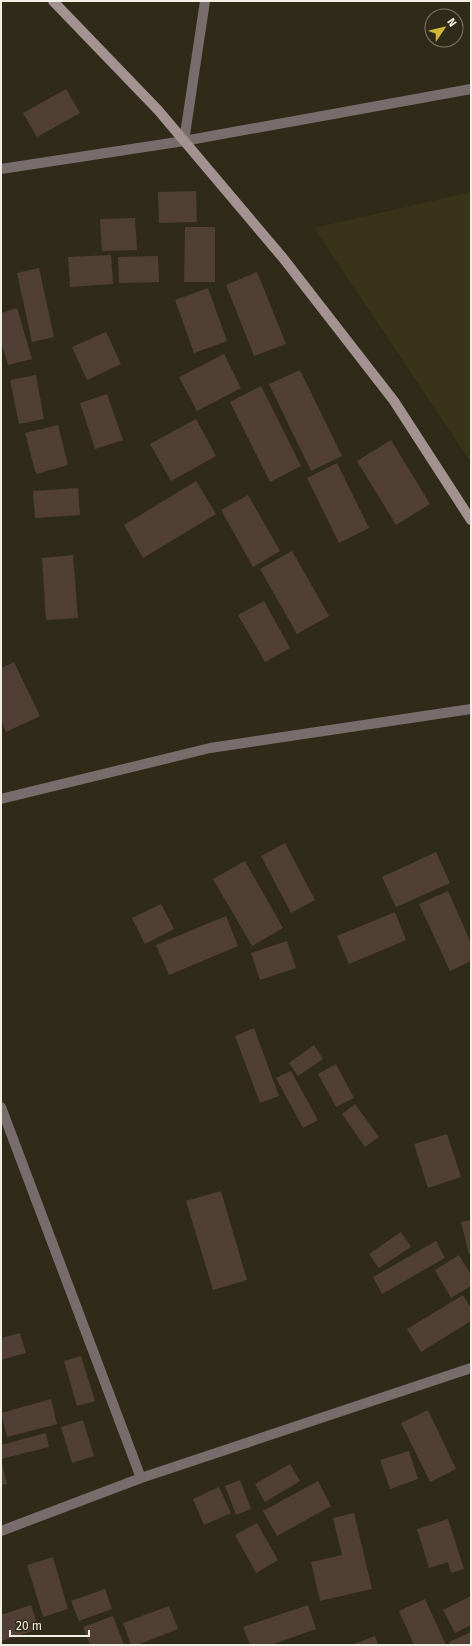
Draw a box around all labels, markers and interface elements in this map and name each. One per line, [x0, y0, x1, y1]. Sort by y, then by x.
north arrow [424, 8, 464, 48]
text: N [444, 16, 459, 29]
scale bar [10, 1612, 89, 1638]
text: 20 m [16, 1619, 42, 1633]

